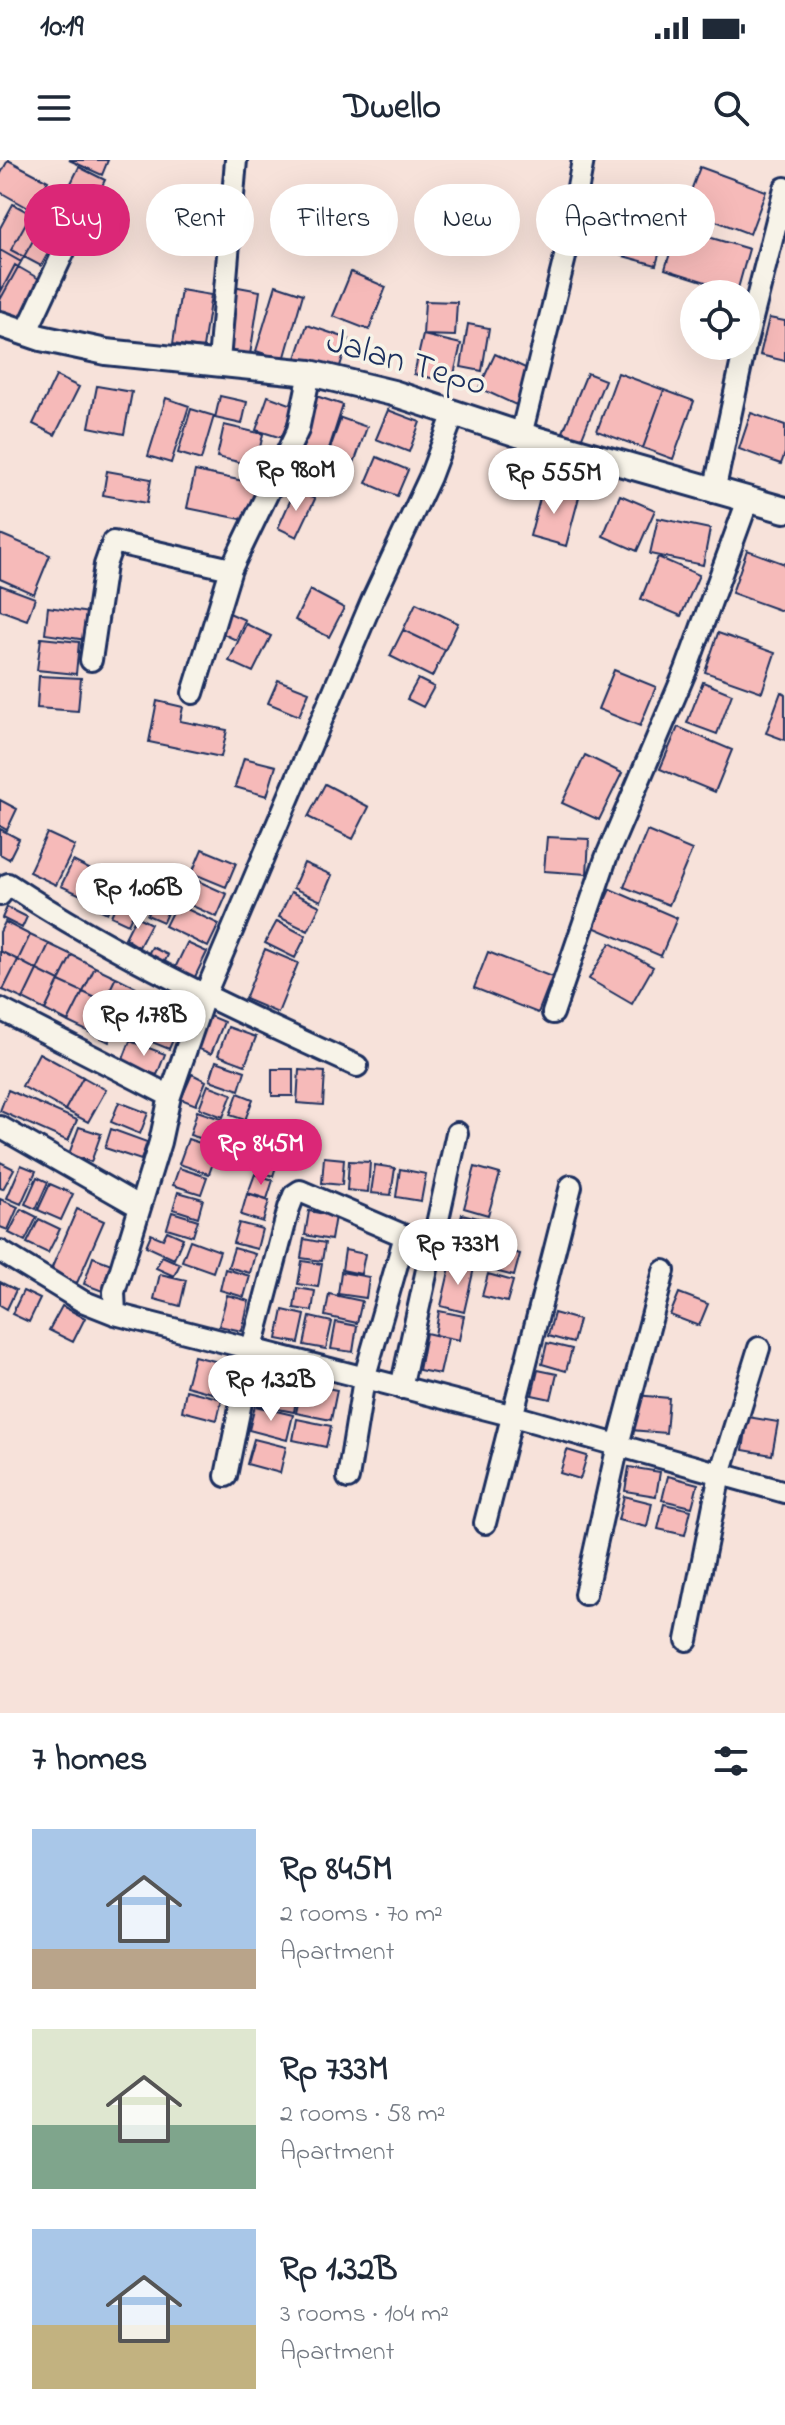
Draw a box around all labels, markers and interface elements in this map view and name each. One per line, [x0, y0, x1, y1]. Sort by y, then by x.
text: 10:19 [40, 6, 84, 50]
text: Dwello [344, 82, 441, 135]
icon: menu [32, 86, 76, 130]
icon: search [709, 86, 753, 130]
chip: Buy [24, 184, 130, 256]
chip: Rent [146, 184, 254, 256]
chip: Filters [270, 184, 398, 256]
chip: New [414, 184, 520, 256]
chip: Apartment [536, 184, 715, 256]
map controls [680, 280, 760, 360]
button: locate [680, 280, 760, 360]
street label: Jalan Tepo [320, 316, 492, 412]
pin: Rp 980M [222, 445, 370, 513]
pin: Rp 555M [480, 448, 628, 516]
text: Rp 980M [256, 452, 336, 490]
text: Rp 555M [506, 455, 602, 493]
pin: Rp 1.06B [55, 863, 221, 931]
text: Rp 1.06B [94, 870, 182, 908]
pin: Rp 1.78B [61, 990, 227, 1058]
text: Rp 1.78B [101, 997, 187, 1035]
pin: Rp 845M [187, 1119, 335, 1187]
text: Rp 845M [218, 1126, 304, 1164]
pin: Rp 733M [384, 1219, 532, 1287]
text: Rp 733M [417, 1226, 500, 1264]
pin: Rp 1.32B [188, 1355, 354, 1423]
text: Rp 1.32B [226, 1362, 316, 1400]
text: 7 homes [32, 1736, 147, 1786]
icon: filters [709, 1739, 753, 1783]
text: Rp 845M [280, 1846, 393, 1896]
icon: home [96, 1861, 192, 1957]
text: 2 rooms · 70 m² [280, 1896, 443, 1934]
text: Apartment [280, 1934, 394, 1972]
text: Rp 733M [280, 2046, 389, 2096]
icon: home [96, 2061, 192, 2157]
text: 2 rooms · 58 m² [280, 2096, 446, 2134]
text: Apartment [280, 2134, 394, 2172]
text: Rp 1.32B [280, 2246, 397, 2296]
icon: home [96, 2261, 192, 2357]
text: 3 rooms · 104 m² [280, 2296, 449, 2334]
text: Apartment [280, 2334, 394, 2372]

